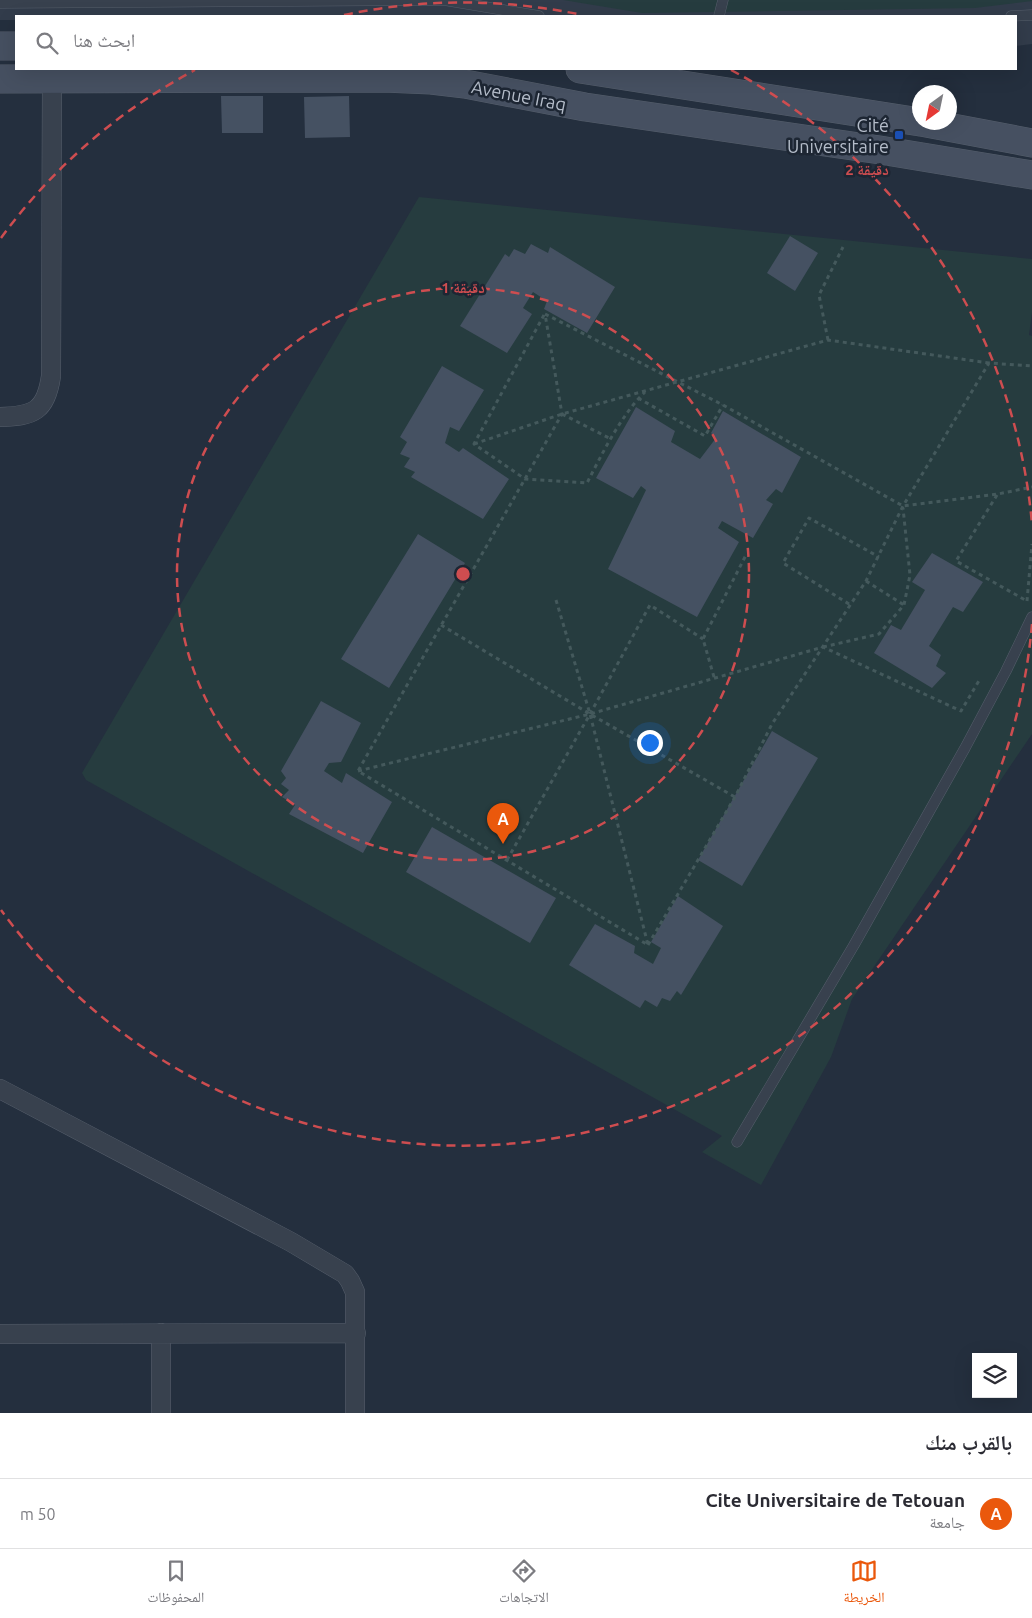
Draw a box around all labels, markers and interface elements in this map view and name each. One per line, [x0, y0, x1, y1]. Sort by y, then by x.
search box [15, 15, 1017, 70]
icon: search [33, 29, 61, 57]
text: ابحث هنا [73, 29, 135, 51]
street label: Avenue Iraq [470, 76, 568, 114]
north arrow [912, 85, 957, 130]
place label: Cité Universitaire [787, 115, 889, 156]
marker: Cité Universitaire [893, 129, 905, 141]
text: 2 دقيقة [845, 161, 889, 178]
text: 1 دقيقة [441, 279, 485, 296]
centre of rings [454, 565, 472, 583]
your location [637, 730, 663, 756]
pin: A [487, 803, 519, 844]
map controls [972, 1353, 1017, 1398]
button: layers [972, 1353, 1017, 1398]
text: بالقرب منك [925, 1430, 1012, 1454]
text: Cite Universitaire de Tetouan [705, 1489, 965, 1511]
text: 50 m [20, 1505, 56, 1523]
text: A [990, 1505, 1002, 1523]
text: جامعة [930, 1513, 965, 1531]
tab: المحفوظات [147, 1557, 204, 1611]
tab: الاتجاهات [499, 1557, 549, 1611]
tab: الخريطة [843, 1557, 885, 1611]

